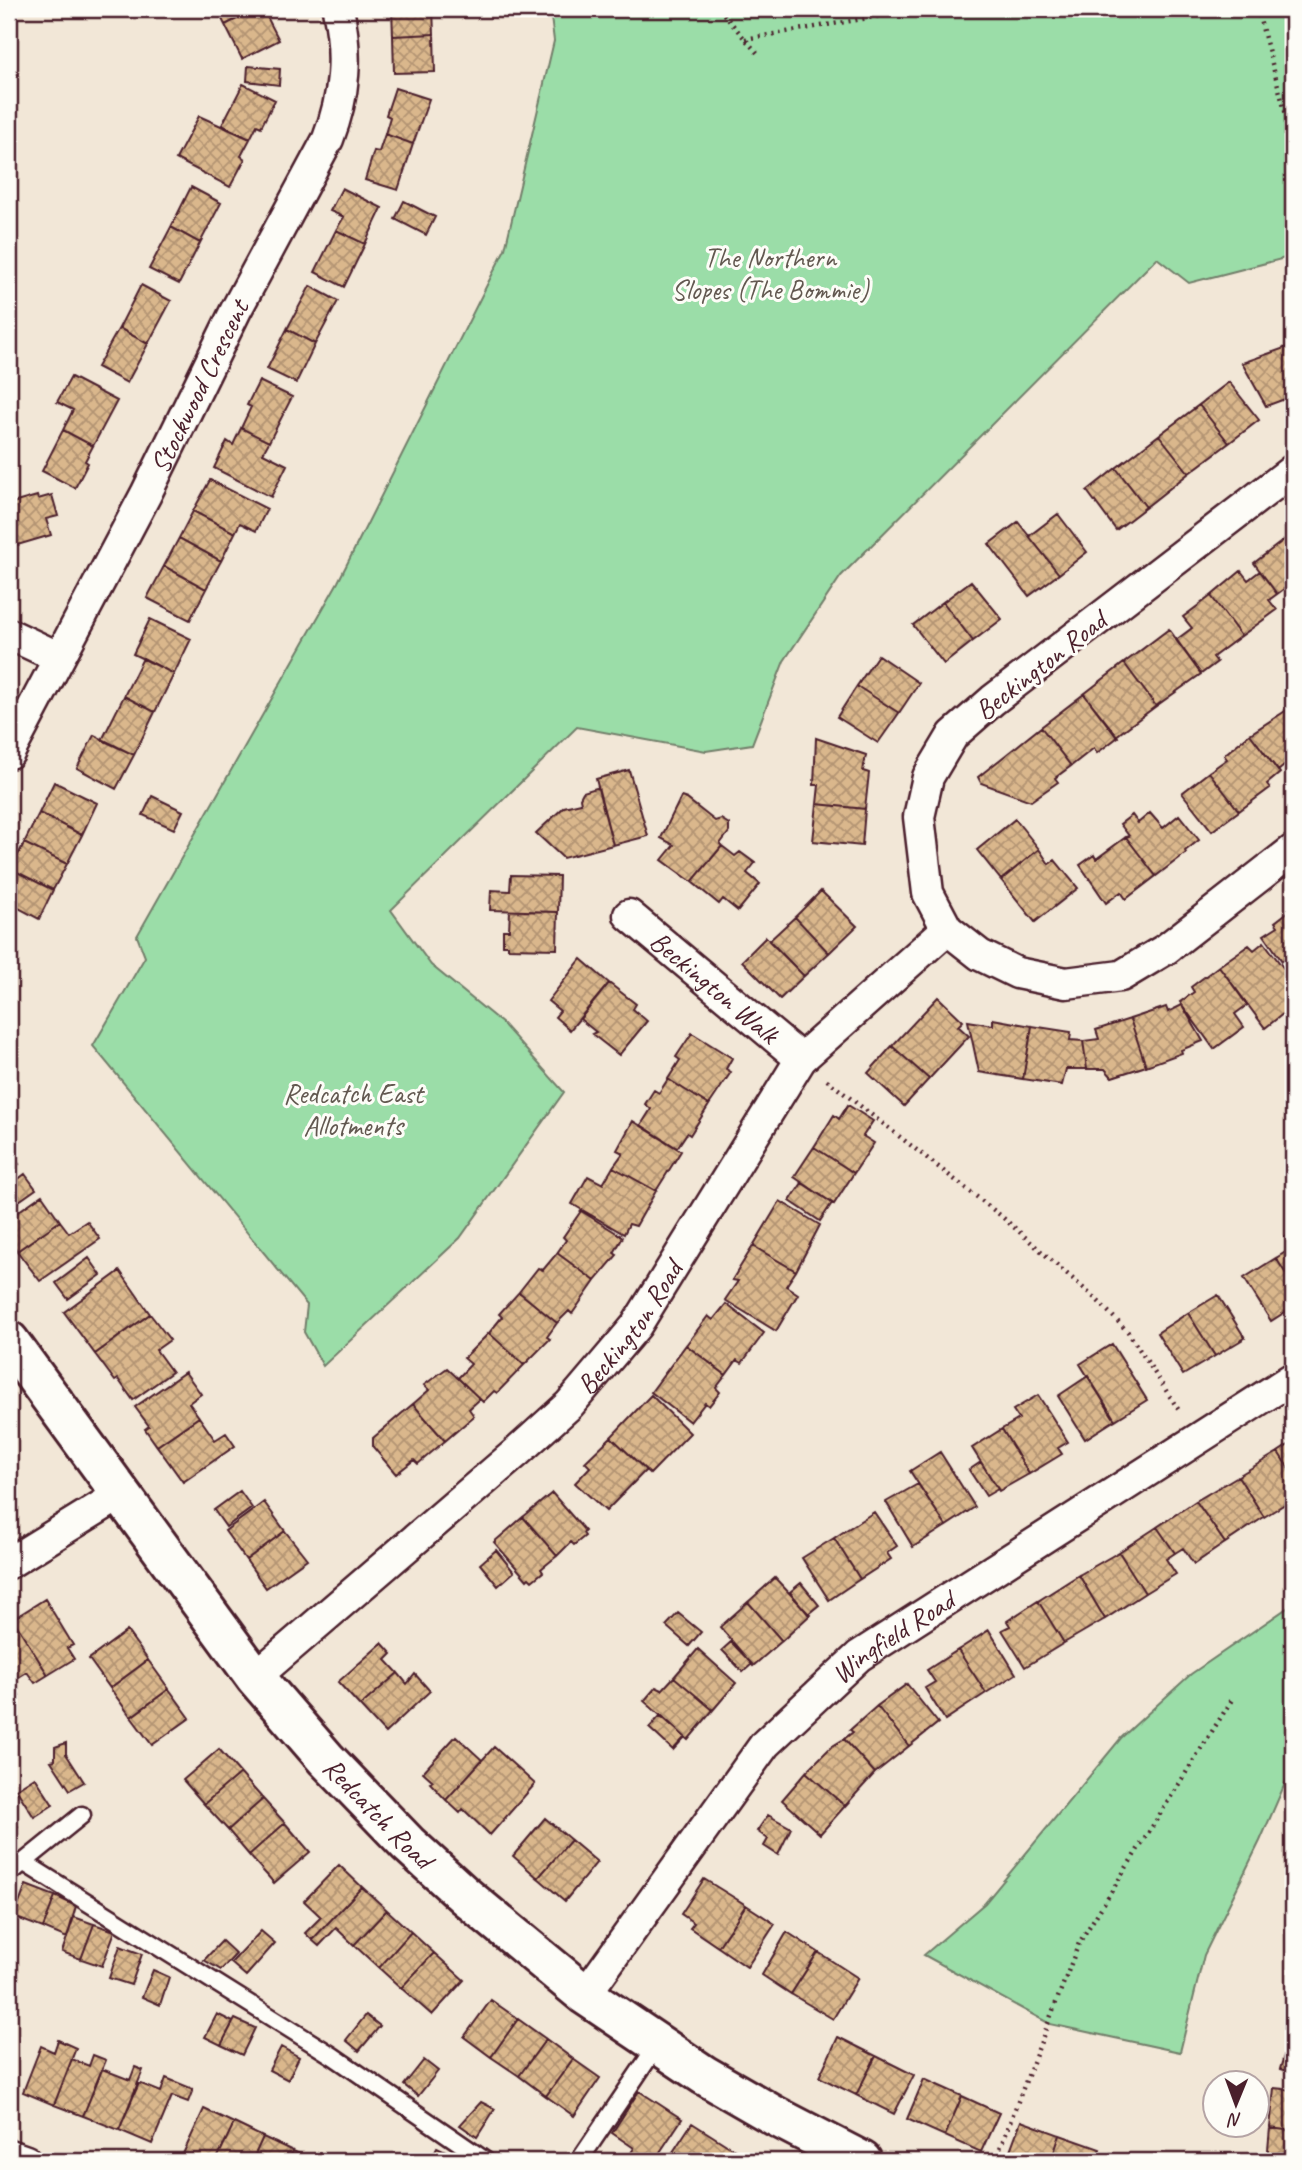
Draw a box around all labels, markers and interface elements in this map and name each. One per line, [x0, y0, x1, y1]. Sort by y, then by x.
park label: The Northern Slopes (The Bommie) [672, 240, 870, 307]
street label: Stockwood Crescent [142, 291, 258, 479]
street label: Beckington Road [968, 601, 1116, 728]
street label: Beckington Walk [643, 923, 788, 1052]
park label: Redcatch East Allotments [283, 1076, 426, 1143]
street label: Beckington Road [569, 1251, 692, 1401]
street label: Wingfield Road [824, 1581, 964, 1691]
street label: Redcatch Road [316, 1750, 443, 1879]
north arrow [1200, 2068, 1270, 2138]
text: N [1226, 2108, 1242, 2132]

